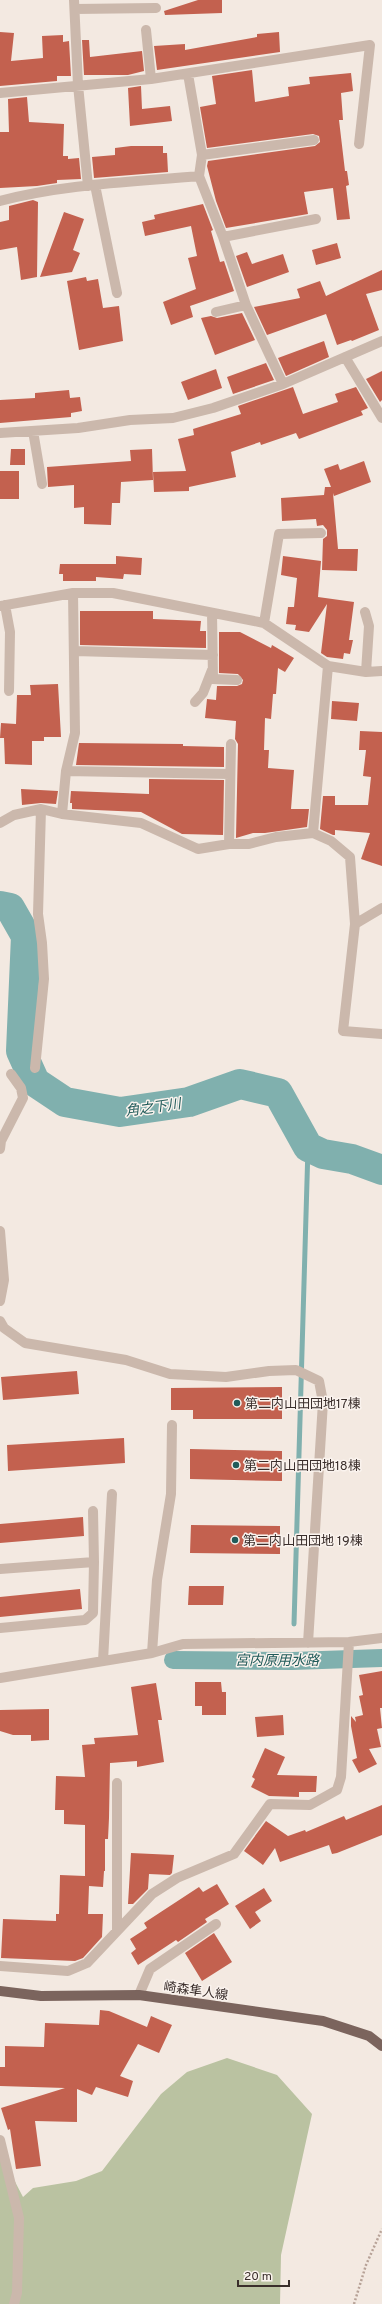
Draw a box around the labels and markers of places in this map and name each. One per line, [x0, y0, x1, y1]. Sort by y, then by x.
place label: 第二内山田団地17棟 [245, 1396, 361, 1413]
marker: 第二内山田団地17棟 [232, 1398, 242, 1408]
place label: 第二内山田団地18棟 [244, 1458, 361, 1475]
marker: 第二内山田団地18棟 [231, 1460, 241, 1470]
place label: 第二内山田団地 19棟 [243, 1533, 363, 1550]
marker: 第二内山田団地 19棟 [230, 1535, 240, 1545]

